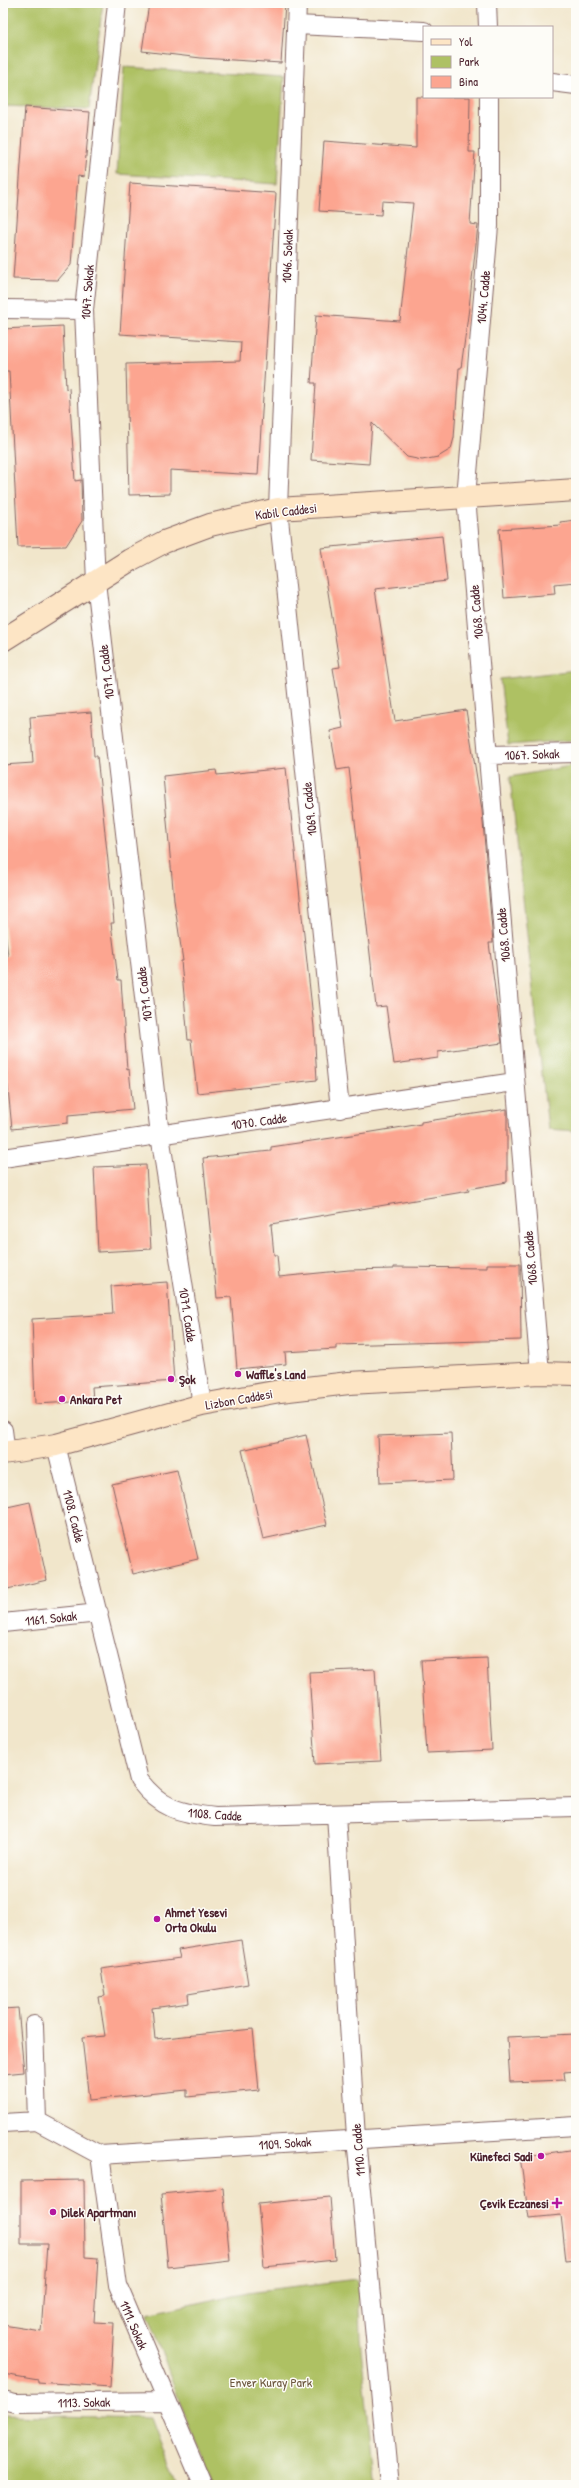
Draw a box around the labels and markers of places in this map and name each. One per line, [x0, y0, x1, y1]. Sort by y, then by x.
place label: Waffle's Land [246, 1365, 306, 1383]
marker: Waffle's Land [233, 1369, 243, 1379]
place label: Şok [179, 1370, 196, 1388]
marker: Şok [166, 1374, 176, 1384]
place label: Ankara Pet [70, 1390, 122, 1408]
marker: Ankara Pet [57, 1394, 67, 1404]
place label: Ahmet Yesevi Orta Okulu [165, 1903, 228, 1936]
marker: Ahmet Yesevi Orta Okulu [152, 1914, 162, 1924]
place label: Künefeci Sadi [470, 2147, 533, 2165]
marker: Künefeci Sadi [536, 2151, 546, 2161]
place label: Çevik Eczanesi [480, 2194, 549, 2212]
marker: Çevik Eczanesi [552, 2198, 562, 2208]
place label: Dilek Apartmanı [61, 2203, 136, 2222]
marker: Dilek Apartmanı [48, 2207, 58, 2217]

